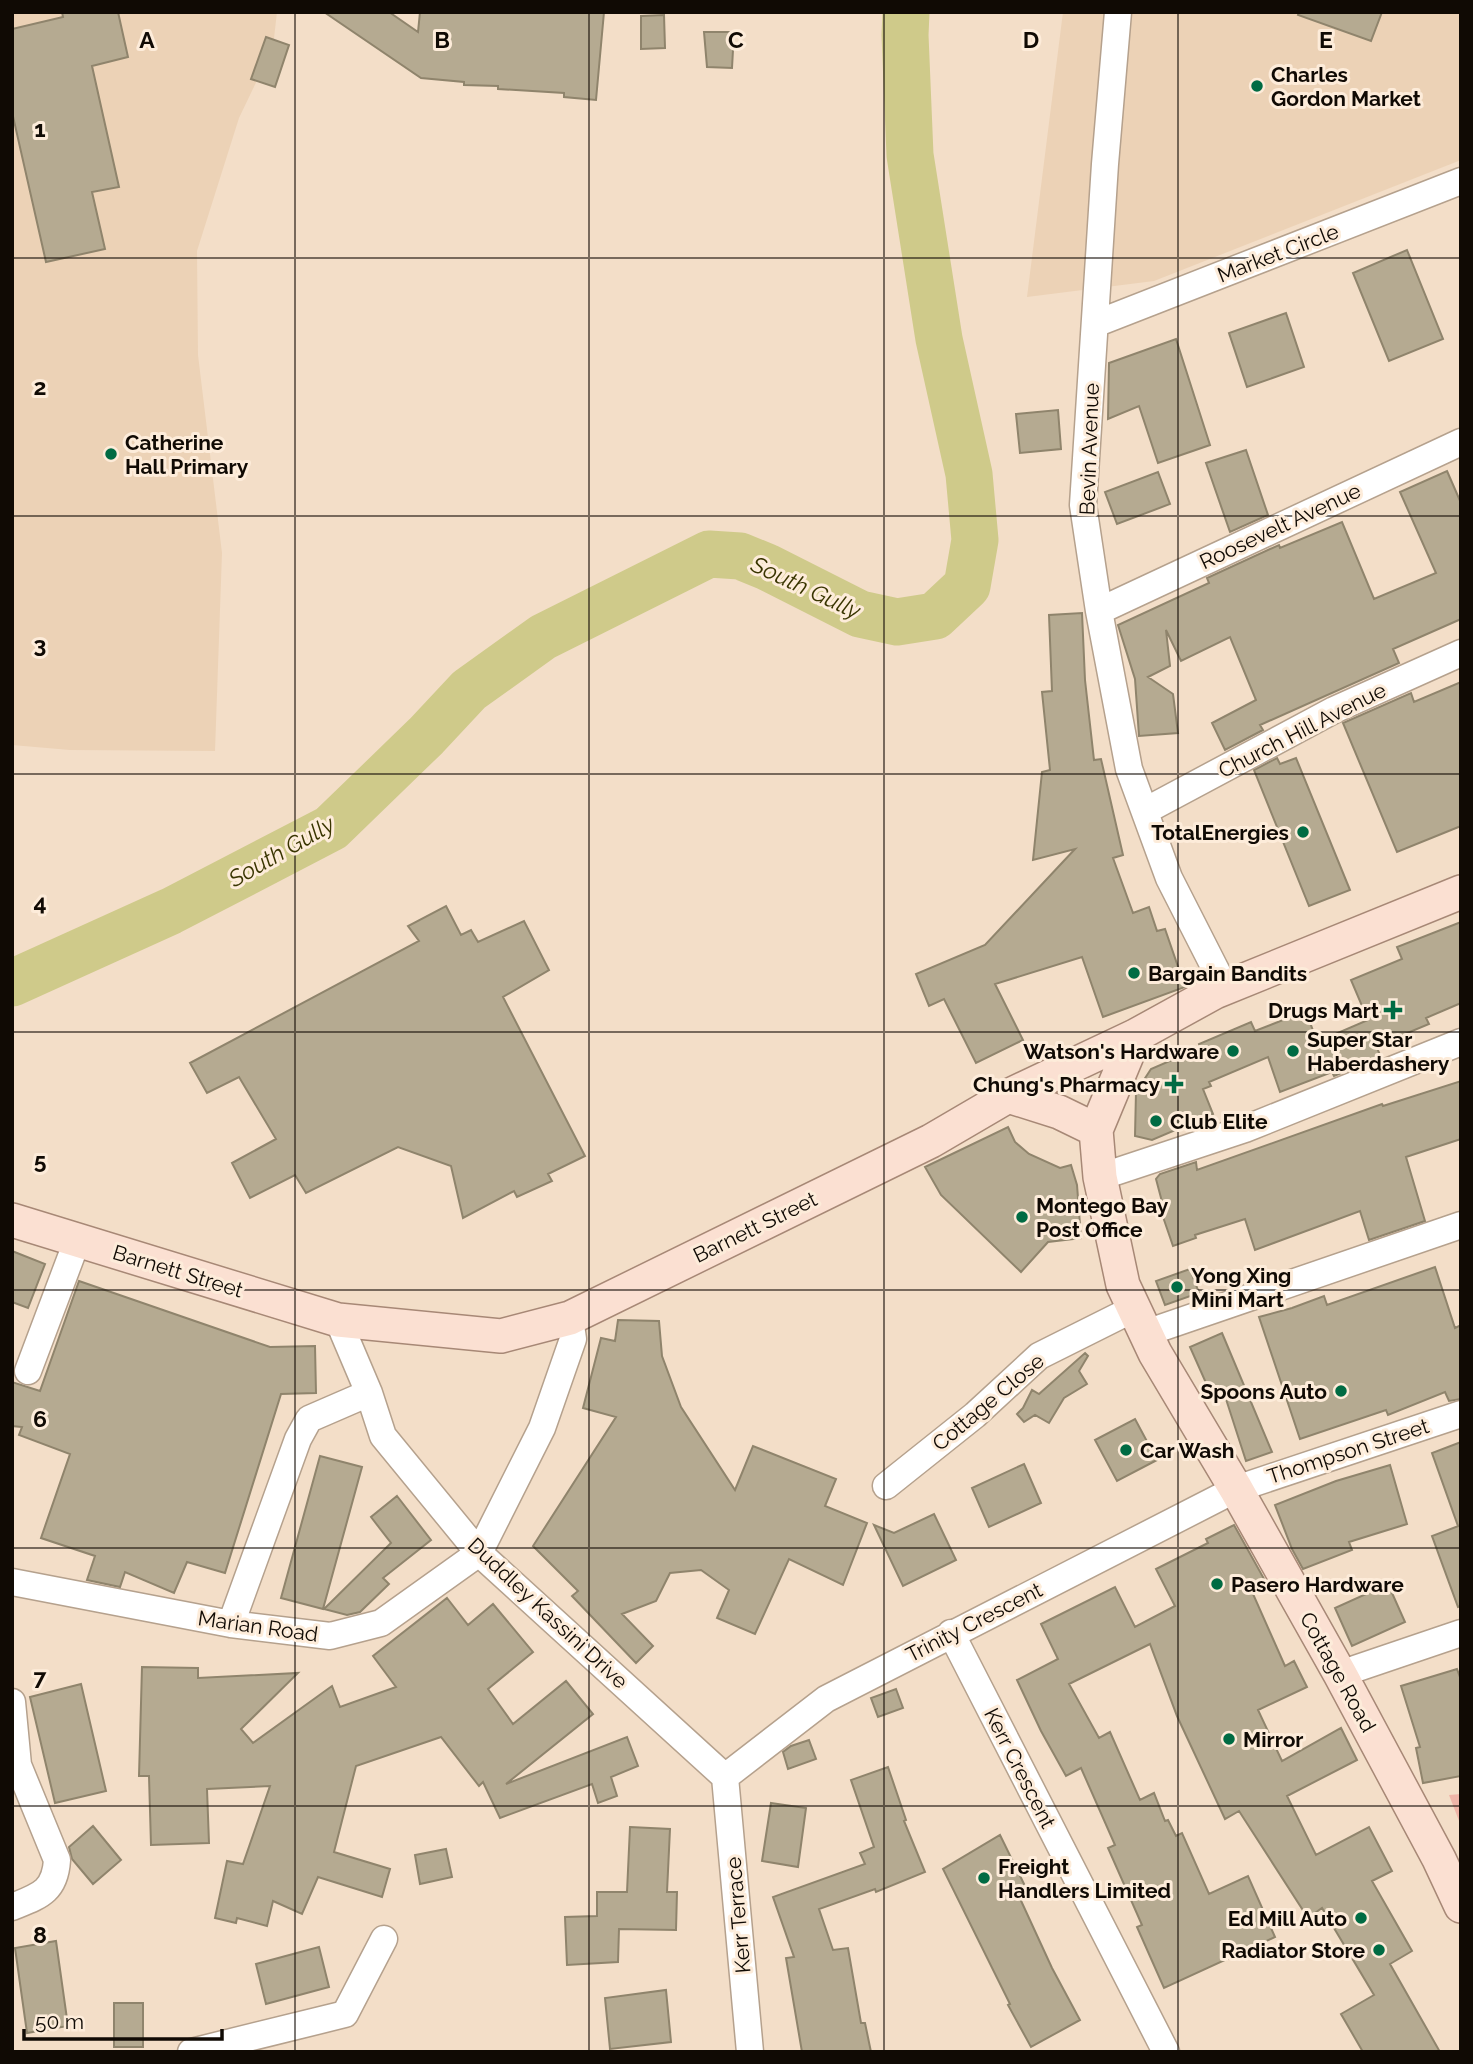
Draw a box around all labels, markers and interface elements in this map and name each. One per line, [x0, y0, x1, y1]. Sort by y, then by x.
text: A [139, 26, 155, 53]
text: B [434, 26, 450, 53]
text: C [728, 26, 744, 53]
text: D [1023, 26, 1039, 53]
text: E [1319, 26, 1333, 53]
place label: Charles Gordon Market [1271, 62, 1421, 111]
marker: Charles Gordon Market [1249, 78, 1265, 94]
text: 1 [34, 115, 46, 142]
street label: Market Circle [1214, 218, 1342, 288]
text: 2 [34, 373, 46, 400]
street label: Bevin Avenue [1074, 382, 1104, 516]
place label: Catherine Hall Primary [125, 430, 249, 479]
marker: Catherine Hall Primary [103, 446, 119, 462]
street label: Roosevelt Avenue [1195, 478, 1365, 574]
water label: South Gully [746, 550, 866, 624]
text: 3 [34, 631, 46, 658]
street label: Church Hill Avenue [1214, 677, 1390, 783]
water label: South Gully [223, 810, 339, 893]
place label: TotalEnergies [1151, 820, 1289, 845]
marker: TotalEnergies [1295, 824, 1311, 840]
text: 4 [33, 889, 47, 916]
place label: Bargain Bandits [1148, 961, 1307, 986]
marker: Bargain Bandits [1126, 965, 1142, 981]
place label: Drugs Mart [1268, 998, 1379, 1023]
marker: Drugs Mart [1385, 1002, 1401, 1018]
place label: Super Star Haberdashery [1307, 1027, 1450, 1076]
place label: Watson's Hardware [1023, 1039, 1219, 1064]
marker: Watson's Hardware [1225, 1043, 1241, 1059]
marker: Super Star Haberdashery [1285, 1043, 1301, 1059]
place label: Chung's Pharmacy [973, 1072, 1160, 1097]
marker: Chung's Pharmacy [1166, 1076, 1182, 1092]
place label: Club Elite [1170, 1109, 1268, 1134]
marker: Club Elite [1148, 1113, 1164, 1129]
text: 5 [34, 1147, 47, 1174]
street label: Barnett Street [689, 1186, 821, 1268]
place label: Montego Bay Post Office [1036, 1193, 1169, 1242]
marker: Montego Bay Post Office [1014, 1209, 1030, 1225]
street label: Barnett Street [110, 1239, 246, 1303]
place label: Yong Xing Mini Mart [1191, 1263, 1291, 1312]
marker: Yong Xing Mini Mart [1169, 1279, 1185, 1295]
street label: Cottage Close [927, 1348, 1049, 1456]
place label: Spoons Auto [1200, 1379, 1327, 1404]
marker: Spoons Auto [1333, 1383, 1349, 1399]
text: 6 [33, 1405, 47, 1432]
street label: Thompson Street [1264, 1413, 1432, 1489]
place label: Car Wash [1140, 1438, 1234, 1463]
marker: Car Wash [1118, 1442, 1134, 1458]
street label: Duddley Kassini Drive [463, 1532, 633, 1694]
place label: Pasero Hardware [1231, 1572, 1404, 1597]
marker: Pasero Hardware [1209, 1576, 1225, 1592]
street label: Trinity Crescent [902, 1577, 1046, 1667]
street label: Marian Road [196, 1605, 320, 1647]
street label: Cottage Road [1295, 1608, 1381, 1736]
text: 7 [34, 1663, 47, 1690]
street label: Kerr Crescent [979, 1704, 1061, 1832]
place label: Mirror [1243, 1727, 1304, 1752]
marker: Mirror [1221, 1731, 1237, 1747]
place label: Freight Handlers Limited [998, 1854, 1171, 1903]
street label: Kerr Terrace [720, 1856, 756, 1974]
marker: Freight Handlers Limited [976, 1870, 992, 1886]
place label: Ed Mill Auto [1228, 1906, 1347, 1931]
marker: Ed Mill Auto [1353, 1910, 1369, 1926]
text: 8 [33, 1921, 47, 1948]
place label: Radiator Store [1221, 1938, 1365, 1963]
marker: Radiator Store [1371, 1942, 1387, 1958]
scale bar [24, 1997, 222, 2041]
text: 50 m [35, 2009, 84, 2034]

